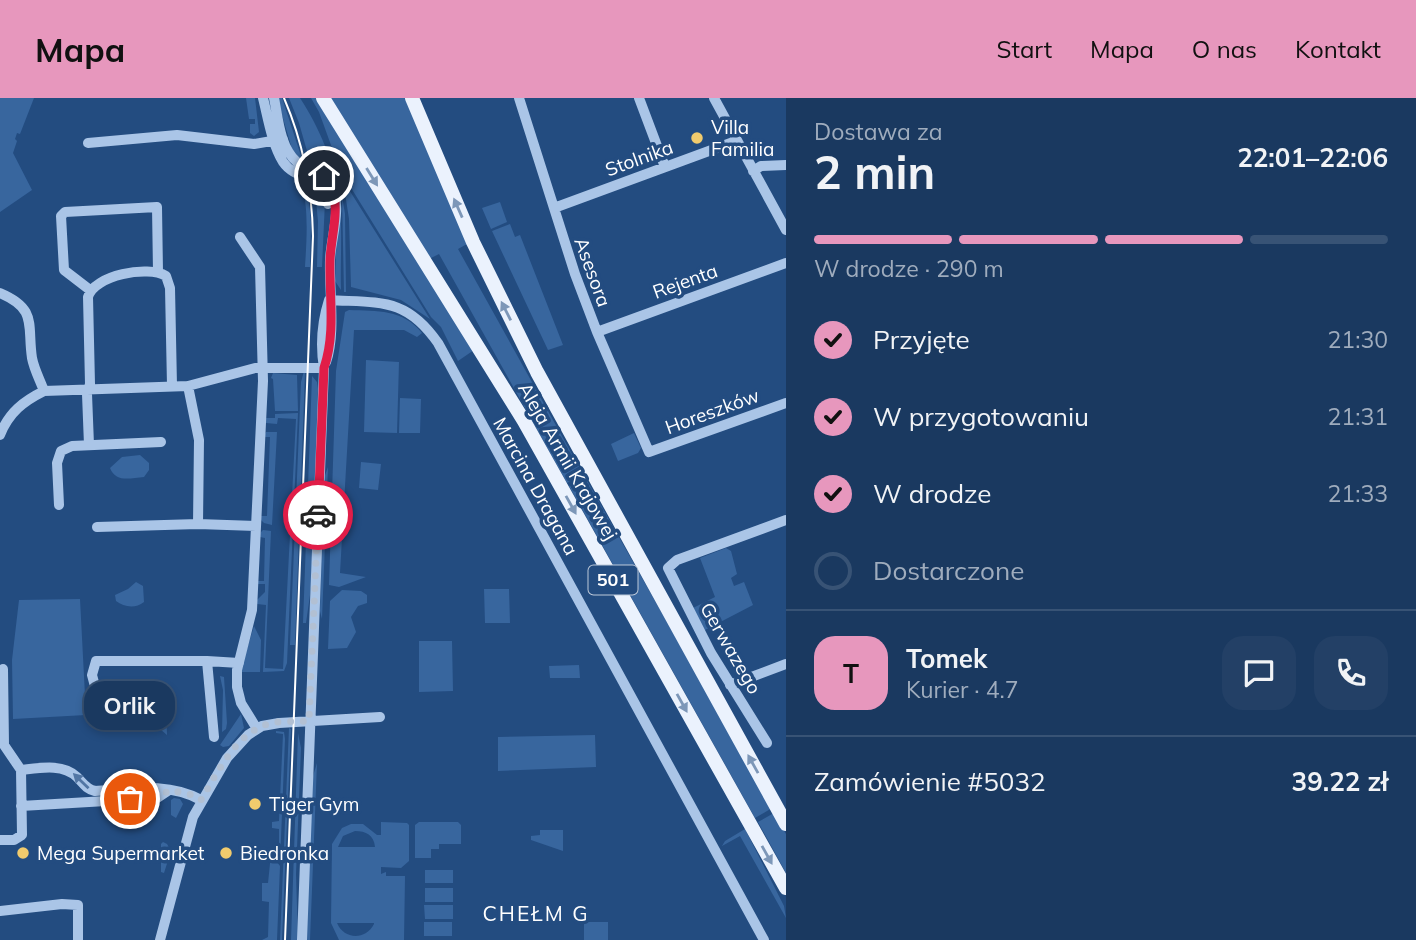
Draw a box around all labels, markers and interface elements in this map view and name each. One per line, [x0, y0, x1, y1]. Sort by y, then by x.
text: Mapa [35, 29, 125, 70]
text: Start [997, 34, 1052, 64]
text: Mapa [1090, 34, 1154, 64]
text: O nas [1192, 34, 1257, 64]
text: Kontakt [1295, 34, 1381, 64]
place label: Villa Familia [711, 115, 774, 161]
text: Dostawa za [814, 117, 943, 146]
marker: Villa Familia [689, 130, 705, 146]
street label: Stolnika [602, 135, 676, 181]
text: 22:01–22:06 [1237, 141, 1388, 174]
text: 2 min [814, 143, 935, 201]
pin [294, 146, 354, 206]
icon: home [305, 157, 343, 195]
one-way arrow [366, 167, 379, 186]
one-way arrow [452, 198, 464, 218]
street label: Asesora [569, 234, 617, 310]
text: W drodze · 290 m [814, 254, 1004, 283]
street label: Rejenta [649, 258, 721, 304]
one-way arrow [500, 301, 511, 321]
icon: check [814, 321, 852, 359]
text: Przyjęte [873, 323, 970, 356]
text: 21:30 [1328, 325, 1388, 354]
street label: Aleja Armii Krajowej [513, 378, 623, 544]
street label: Horeszków [662, 383, 762, 439]
icon: check [814, 398, 852, 436]
text: W przygotowaniu [873, 400, 1089, 433]
text: 21:31 [1328, 402, 1388, 431]
street label: Marcina Dragana [488, 413, 584, 559]
icon: check [814, 475, 852, 513]
text: W drodze [873, 477, 991, 510]
text: 21:33 [1328, 479, 1388, 508]
courier [283, 480, 353, 550]
one-way arrow [565, 495, 577, 515]
icon: car [299, 496, 337, 534]
text: Dostarczone [873, 554, 1024, 587]
road number: 501 [588, 566, 638, 594]
street label: Gerwazego [695, 598, 767, 698]
button: chat [1222, 636, 1296, 710]
button: phone [1314, 636, 1388, 710]
text: Tomek [906, 642, 987, 675]
text: T [843, 657, 859, 690]
text: Kurier · 4.7 [906, 675, 1018, 704]
callout: Orlik [85, 680, 176, 729]
text: Orlik [104, 691, 155, 720]
one-way arrow [676, 694, 688, 713]
one-way arrow [747, 755, 759, 774]
text: Zamówienie #5032 [814, 765, 1046, 798]
text: 39.22 zł [1292, 765, 1388, 798]
pin [100, 769, 160, 829]
one-way arrow [72, 773, 89, 790]
icon: bag [111, 780, 149, 818]
place label: Tiger Gym [269, 792, 359, 816]
marker: Tiger Gym [247, 796, 263, 812]
place label: Mega Supermarket [37, 841, 205, 865]
place label: Biedronka [240, 841, 329, 865]
marker: Mega Supermarket [15, 845, 31, 861]
marker: Biedronka [218, 845, 234, 861]
one-way arrow [761, 845, 773, 865]
district label: CHEŁM G [482, 900, 590, 926]

